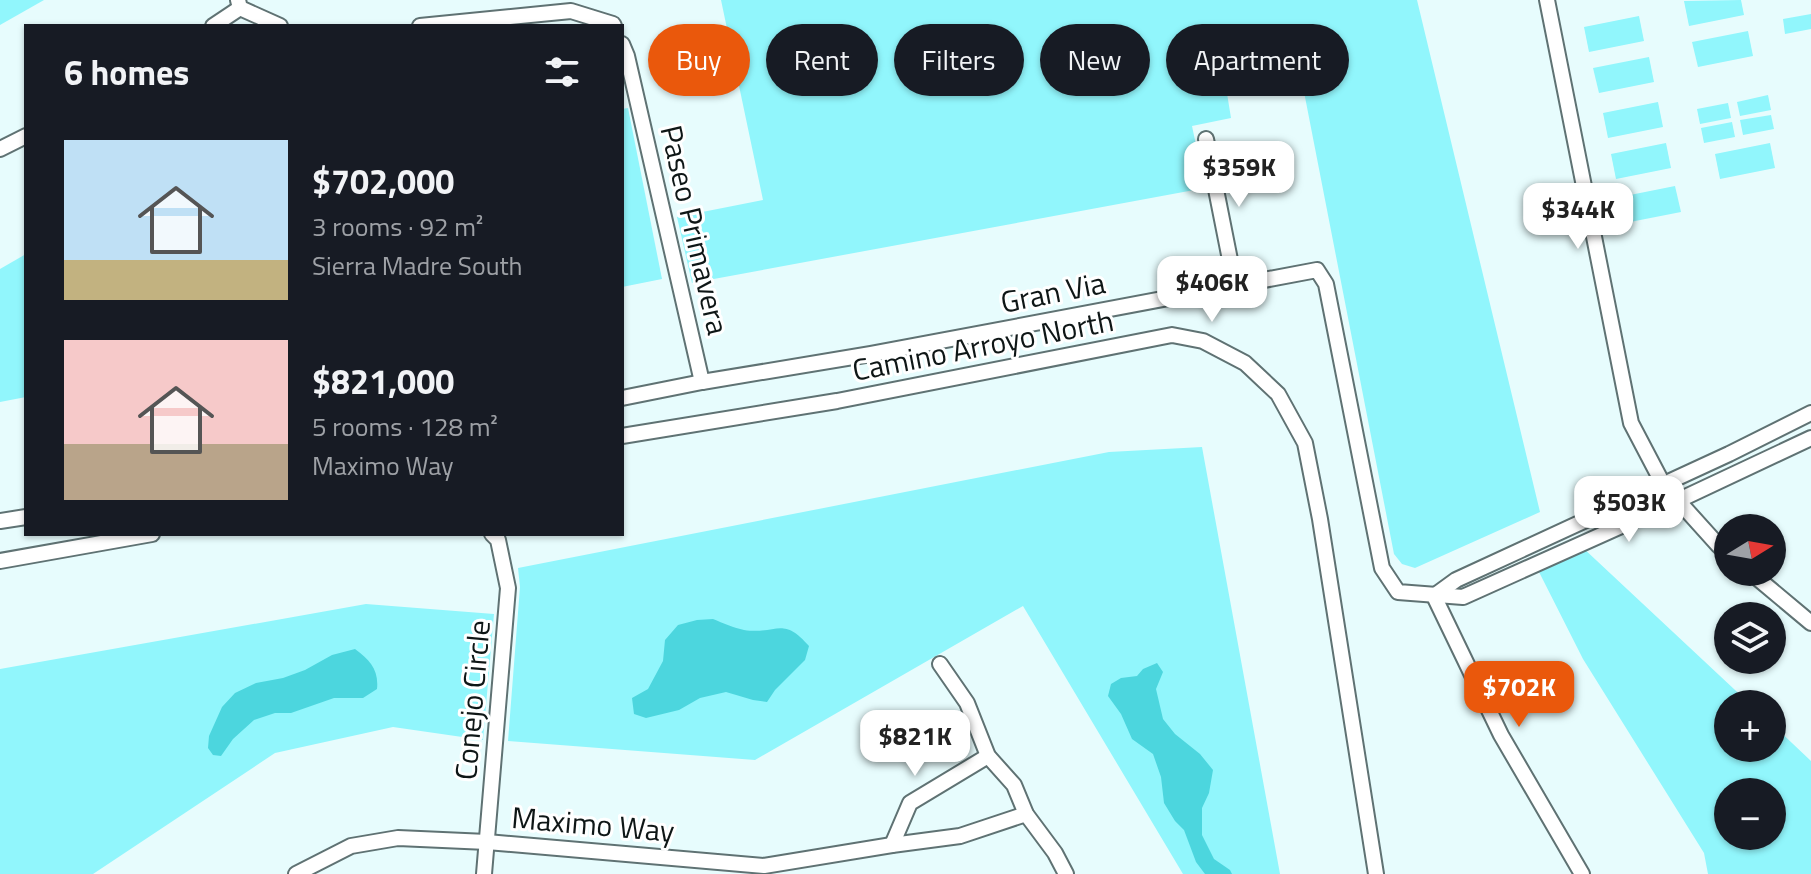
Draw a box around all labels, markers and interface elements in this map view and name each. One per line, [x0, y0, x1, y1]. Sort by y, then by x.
chip: Buy [648, 24, 750, 96]
chip: Rent [766, 24, 878, 96]
chip: Filters [894, 24, 1024, 96]
chip: New [1040, 24, 1150, 96]
chip: Apartment [1166, 24, 1349, 96]
text: 6 homes [64, 46, 189, 98]
icon: filters [540, 50, 584, 94]
street label: Paseo Primavera [649, 121, 741, 339]
pin: $359K [1183, 141, 1295, 209]
text: $359K [1202, 147, 1276, 186]
text: $702,000 [312, 155, 454, 207]
icon: home [128, 172, 224, 268]
pin: $344K [1522, 183, 1634, 251]
text: $344K [1541, 189, 1615, 228]
text: 3 rooms · 92 m² [312, 207, 483, 246]
text: Sierra Madre South [312, 246, 523, 285]
pin: $406K [1156, 256, 1268, 324]
street label: Gran Via [997, 259, 1109, 325]
text: $406K [1175, 262, 1249, 301]
street label: Camino Arroyo North [848, 297, 1117, 393]
text: $821,000 [312, 355, 454, 407]
icon: home [128, 372, 224, 468]
text: 5 rooms · 128 m² [312, 407, 498, 446]
text: Maximo Way [312, 446, 454, 485]
pin: $503K [1573, 476, 1685, 544]
text: $503K [1592, 482, 1666, 521]
north arrow [1714, 514, 1786, 586]
map controls [1714, 514, 1786, 850]
button: layers [1714, 602, 1786, 674]
street label: Conejo Circle [442, 618, 502, 782]
pin: $702K [1463, 661, 1575, 729]
text: $702K [1482, 667, 1556, 706]
button: + [1714, 690, 1786, 762]
pin: $821K [859, 710, 971, 778]
text: $821K [878, 716, 952, 755]
button: − [1714, 778, 1786, 850]
street label: Maximo Way [510, 794, 676, 854]

